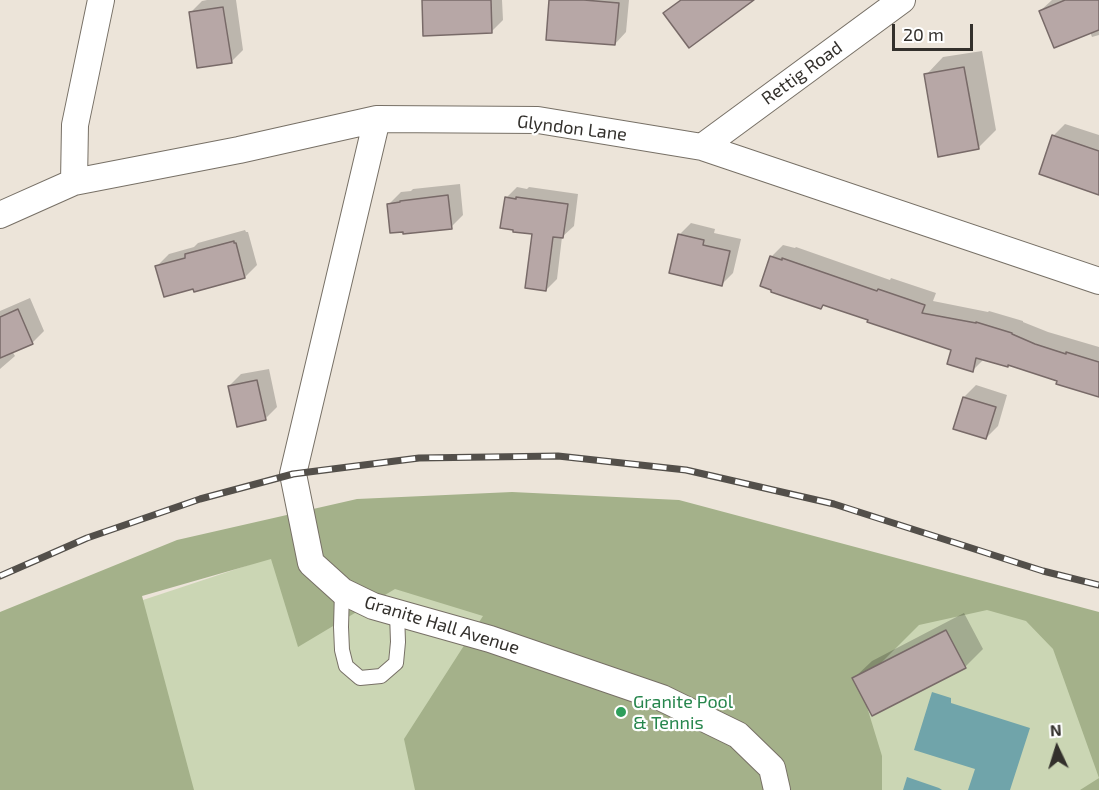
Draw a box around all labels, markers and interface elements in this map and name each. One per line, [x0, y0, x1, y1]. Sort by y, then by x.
scale bar [895, 12, 976, 50]
text: 20 m [903, 23, 944, 45]
street label: Rettig Road [757, 37, 847, 109]
street label: Glyndon Lane [516, 111, 628, 145]
street label: Granite Hall Avenue [362, 591, 522, 659]
place label: Granite Pool & Tennis [633, 691, 733, 734]
marker: Granite Pool & Tennis [614, 705, 628, 719]
north arrow [1027, 718, 1087, 778]
text: N [1049, 720, 1062, 739]

